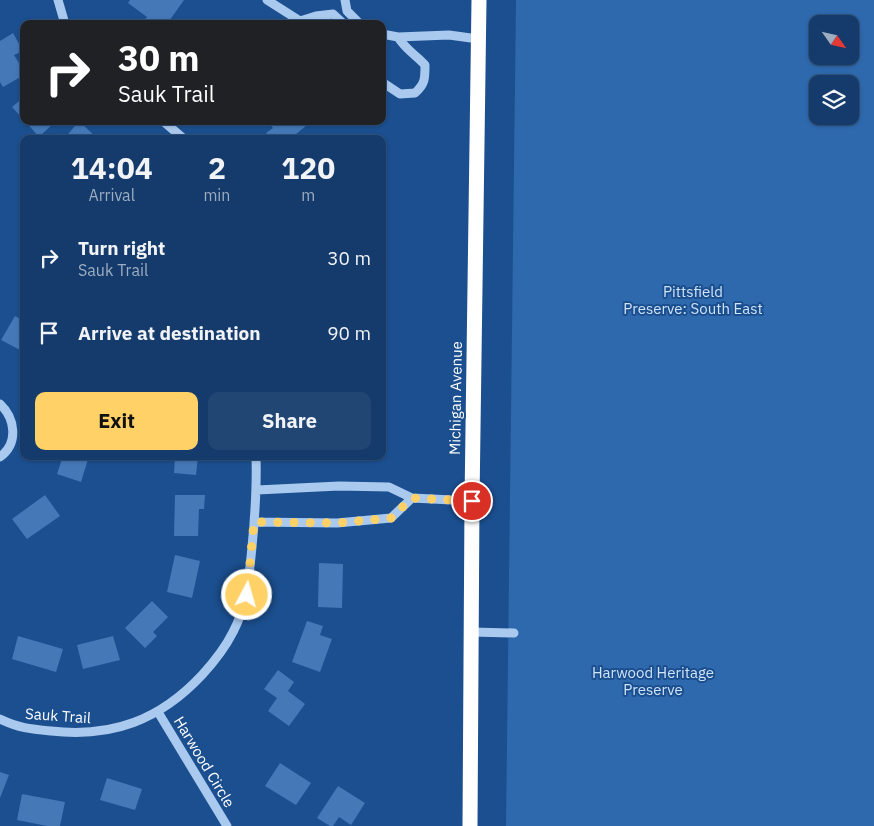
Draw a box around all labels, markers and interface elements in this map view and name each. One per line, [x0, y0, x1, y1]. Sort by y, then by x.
north arrow [809, 15, 859, 65]
map controls [809, 15, 859, 125]
text: 30 m [118, 35, 200, 81]
icon: right [35, 40, 100, 105]
button: layers [809, 75, 859, 125]
text: Sauk Trail [118, 79, 215, 108]
text: 14:04 [71, 148, 153, 187]
text: 2 [208, 148, 226, 187]
text: 120 [281, 148, 335, 187]
text: Arrival [88, 185, 135, 205]
text: min [203, 185, 230, 205]
text: m [301, 185, 315, 205]
text: Turn right [78, 236, 165, 260]
icon: right [35, 244, 63, 272]
text: 30 m [327, 246, 371, 270]
text: Sauk Trail [78, 260, 148, 280]
park label: Pittsfield Preserve: South East [623, 282, 763, 318]
icon: arrive [35, 319, 63, 347]
text: Arrive at destination [78, 321, 261, 345]
text: 90 m [327, 321, 371, 345]
street label: Michigan Avenue [445, 341, 466, 455]
button: Exit [35, 392, 198, 450]
button: Share [208, 392, 371, 450]
pin [451, 480, 493, 522]
icon: arrive [458, 487, 486, 515]
position arrow [220, 568, 272, 620]
park label: Harwood Heritage Preserve [592, 663, 714, 699]
street label: Sauk Trail [25, 704, 92, 727]
street label: Harwood Circle [170, 713, 239, 811]

